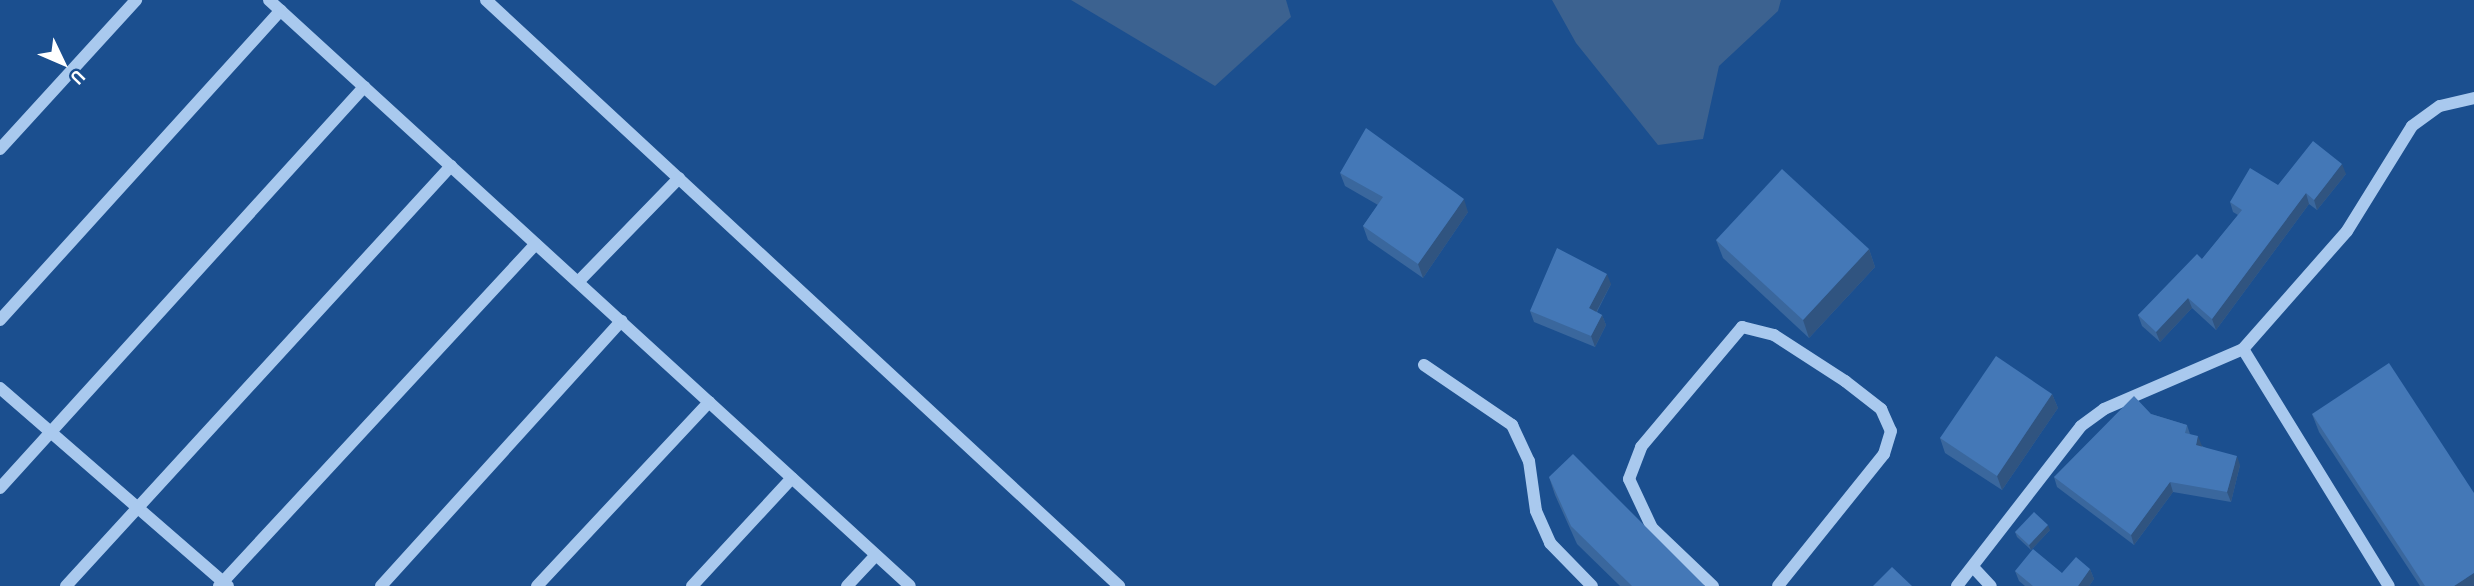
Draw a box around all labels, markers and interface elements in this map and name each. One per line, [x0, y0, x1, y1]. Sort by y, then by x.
north arrow [28, 28, 98, 98]
text: U [65, 65, 91, 91]

